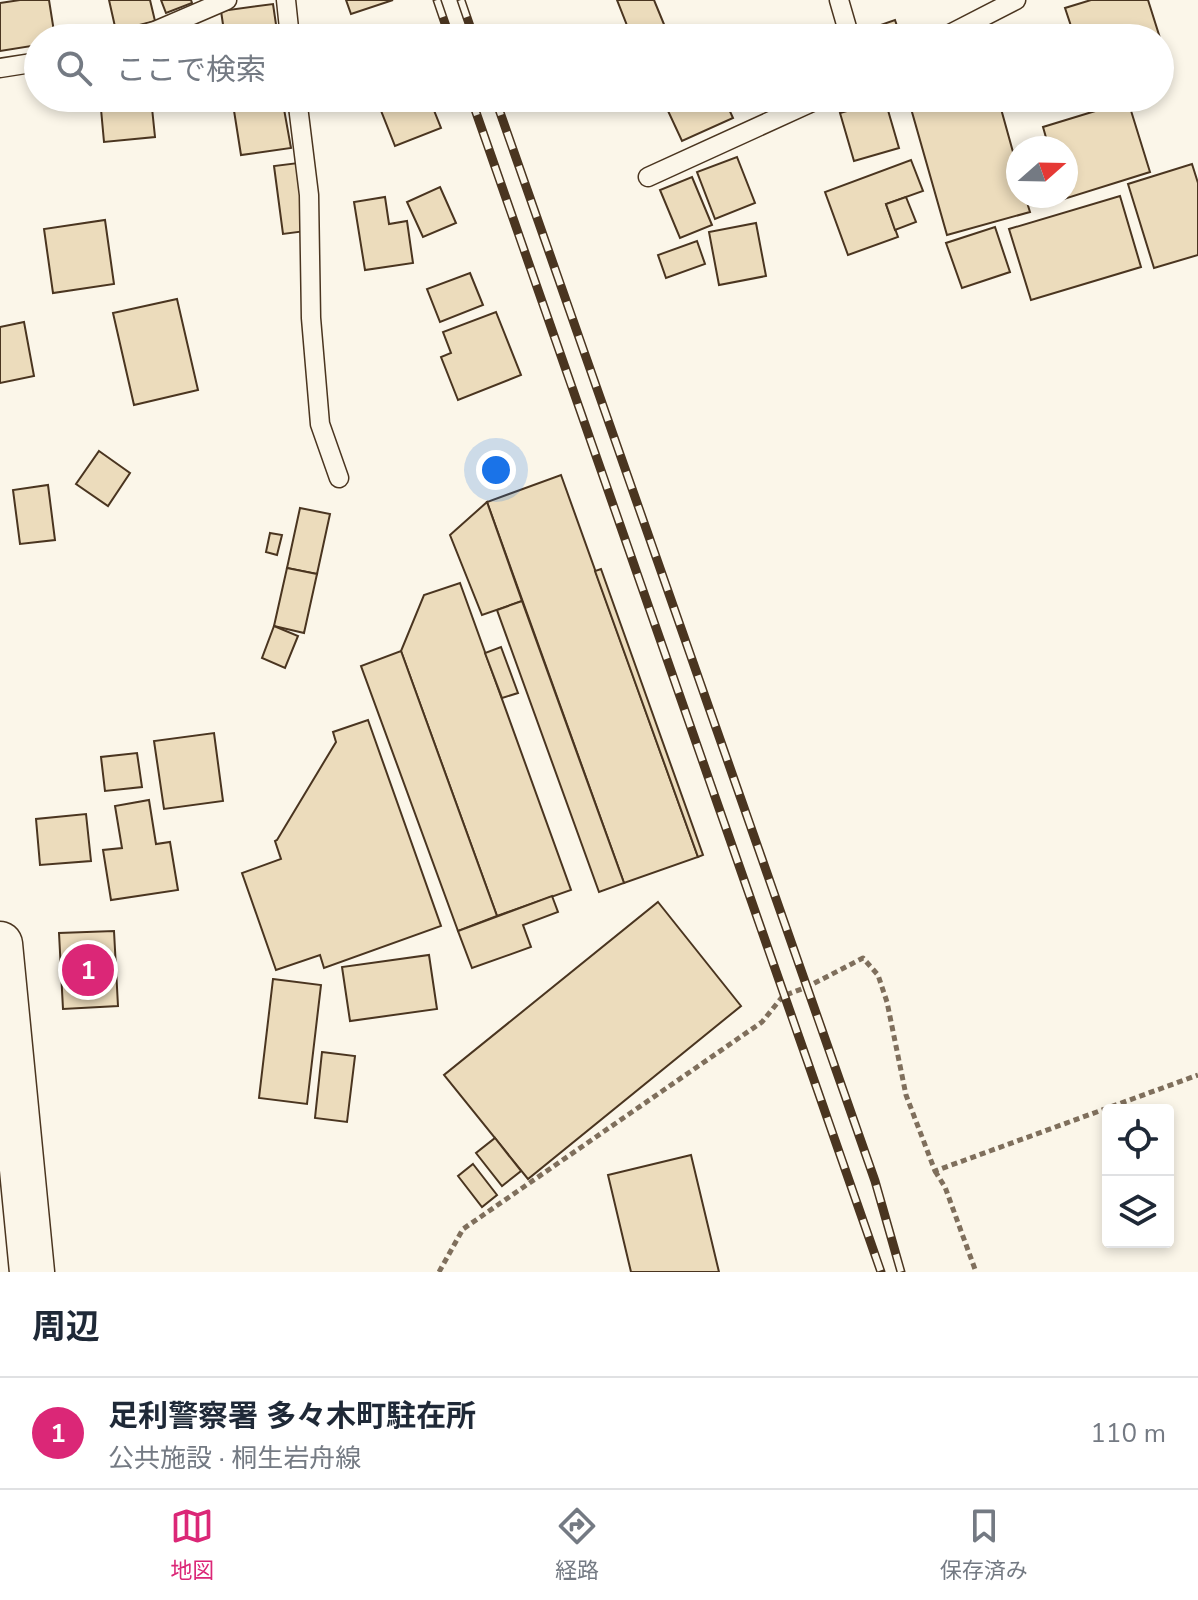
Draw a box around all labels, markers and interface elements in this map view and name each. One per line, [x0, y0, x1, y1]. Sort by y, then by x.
search box [24, 24, 1174, 112]
icon: search [52, 46, 96, 90]
text: ここで検索 [116, 50, 266, 91]
north arrow [1006, 136, 1078, 208]
your location [476, 450, 516, 490]
pin: 1 [62, 940, 114, 1000]
map controls [1102, 1104, 1174, 1248]
button: locate [1102, 1104, 1174, 1176]
button: layers [1102, 1176, 1174, 1248]
text: 周辺 [32, 1304, 100, 1350]
text: 足利警察署 多々木町駐在所 [108, 1396, 476, 1437]
text: 1 [50, 1416, 66, 1451]
text: 110 m [1090, 1416, 1166, 1451]
text: 公共施設 · 桐生岩舟線 [108, 1441, 361, 1476]
tab: 地図 [170, 1504, 214, 1586]
tab: 経路 [555, 1504, 599, 1586]
tab: 保存済み [940, 1504, 1028, 1586]

